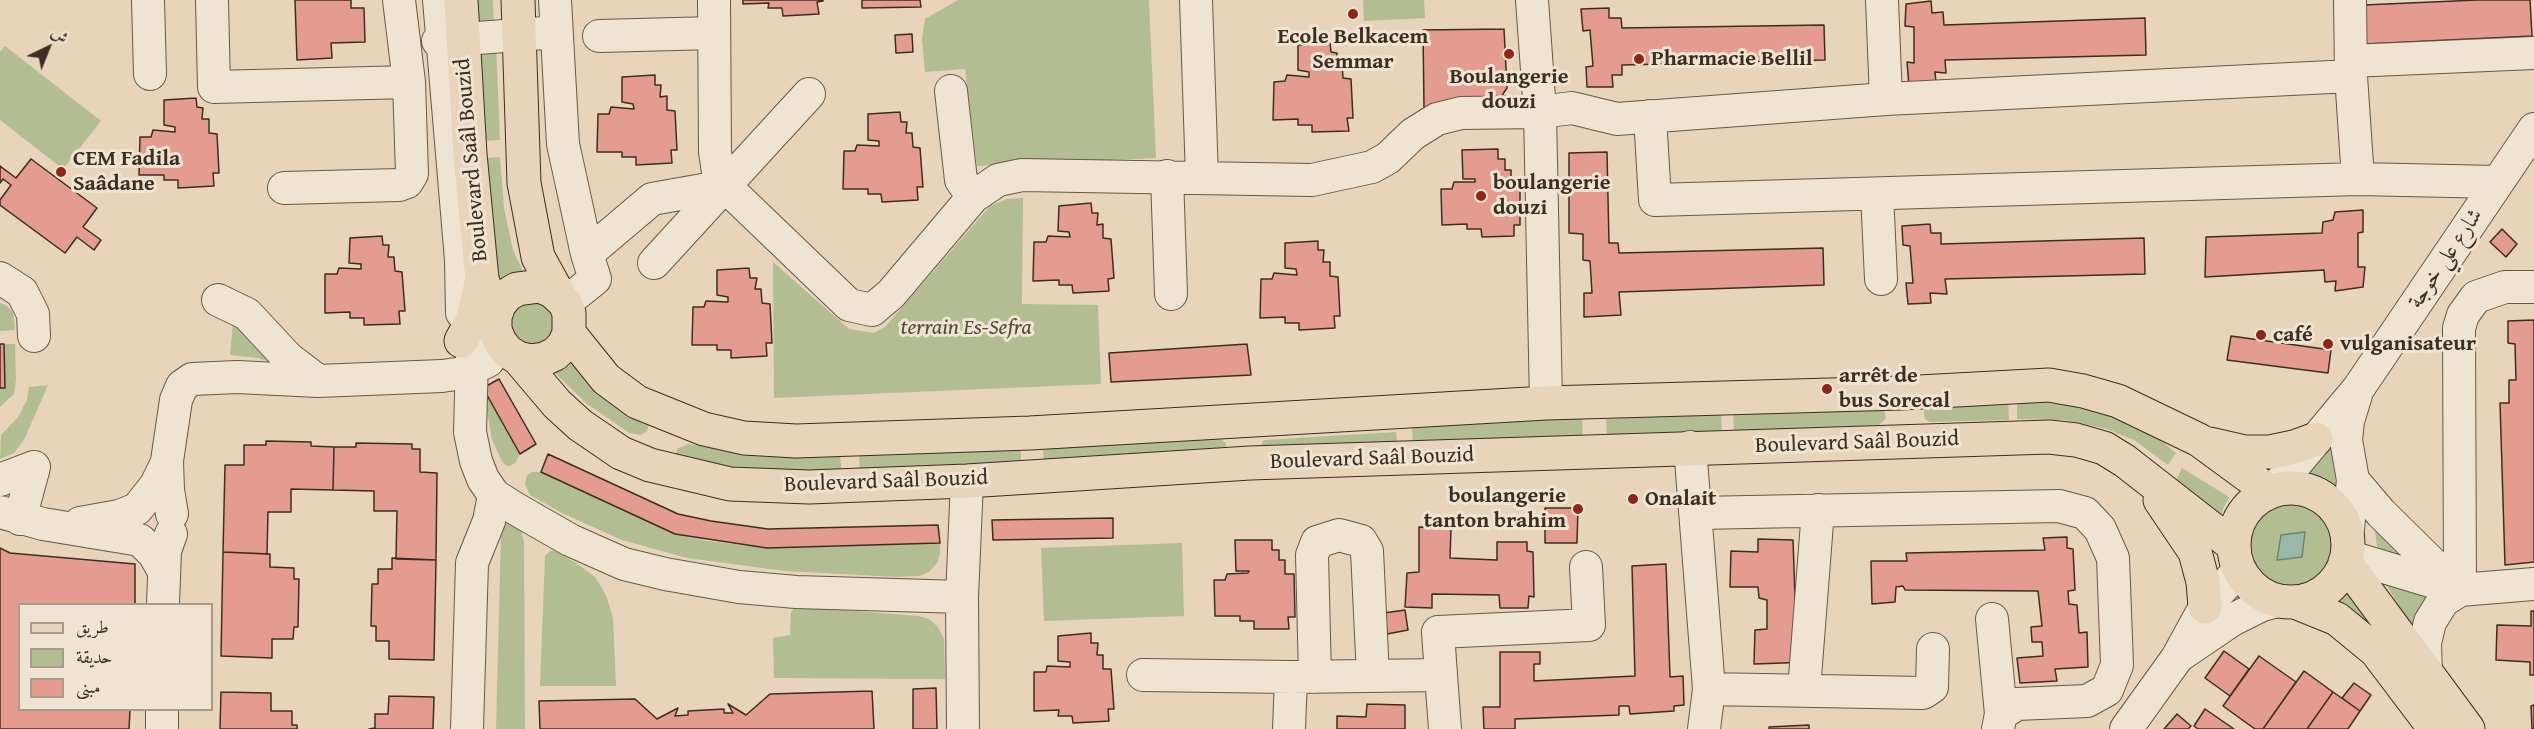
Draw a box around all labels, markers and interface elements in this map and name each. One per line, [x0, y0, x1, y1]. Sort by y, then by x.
marker: Ecole Belkacem Semmar [1346, 7, 1360, 21]
north arrow [18, 18, 78, 78]
text: ش [46, 21, 74, 49]
place label: Ecole Belkacem Semmar [1278, 24, 1428, 76]
place label: Pharmacie Bellil [1651, 46, 1813, 72]
marker: Boulangerie douzi [1502, 47, 1516, 61]
marker: Pharmacie Bellil [1632, 52, 1646, 66]
street label: Boulevard Saâl Bouzid [450, 57, 494, 263]
place label: Boulangerie douzi [1449, 64, 1569, 116]
place label: CEM Fadila Saâdane [73, 146, 180, 198]
marker: CEM Fadila Saâdane [54, 165, 68, 179]
place label: boulangerie douzi [1493, 170, 1611, 222]
marker: boulangerie douzi [1474, 189, 1488, 203]
street label: شارع علي خوجة [2403, 204, 2489, 314]
park label: terrain Es-Sefra [900, 315, 1032, 341]
place label: café [2273, 322, 2313, 348]
marker: café [2254, 328, 2268, 342]
place label: vulganisateur [2340, 331, 2476, 357]
marker: vulganisateur [2321, 337, 2335, 351]
place label: arrêt de bus Sorecal [1839, 363, 1950, 414]
marker: arrêt de bus Sorecal [1820, 382, 1834, 396]
street label: Boulevard Saâl Bouzid [1755, 426, 1959, 460]
street label: Boulevard Saâl Bouzid [1270, 442, 1474, 476]
street label: Boulevard Saâl Bouzid [784, 465, 988, 499]
place label: boulangerie tanton brahim [1424, 483, 1566, 534]
place label: Onalait [1645, 486, 1716, 512]
marker: Onalait [1626, 492, 1640, 506]
marker: boulangerie tanton brahim [1571, 502, 1585, 516]
legend [18, 603, 213, 711]
text: طريق [76, 613, 109, 640]
text: حديقة [76, 643, 112, 670]
text: مبنى [76, 673, 101, 700]

